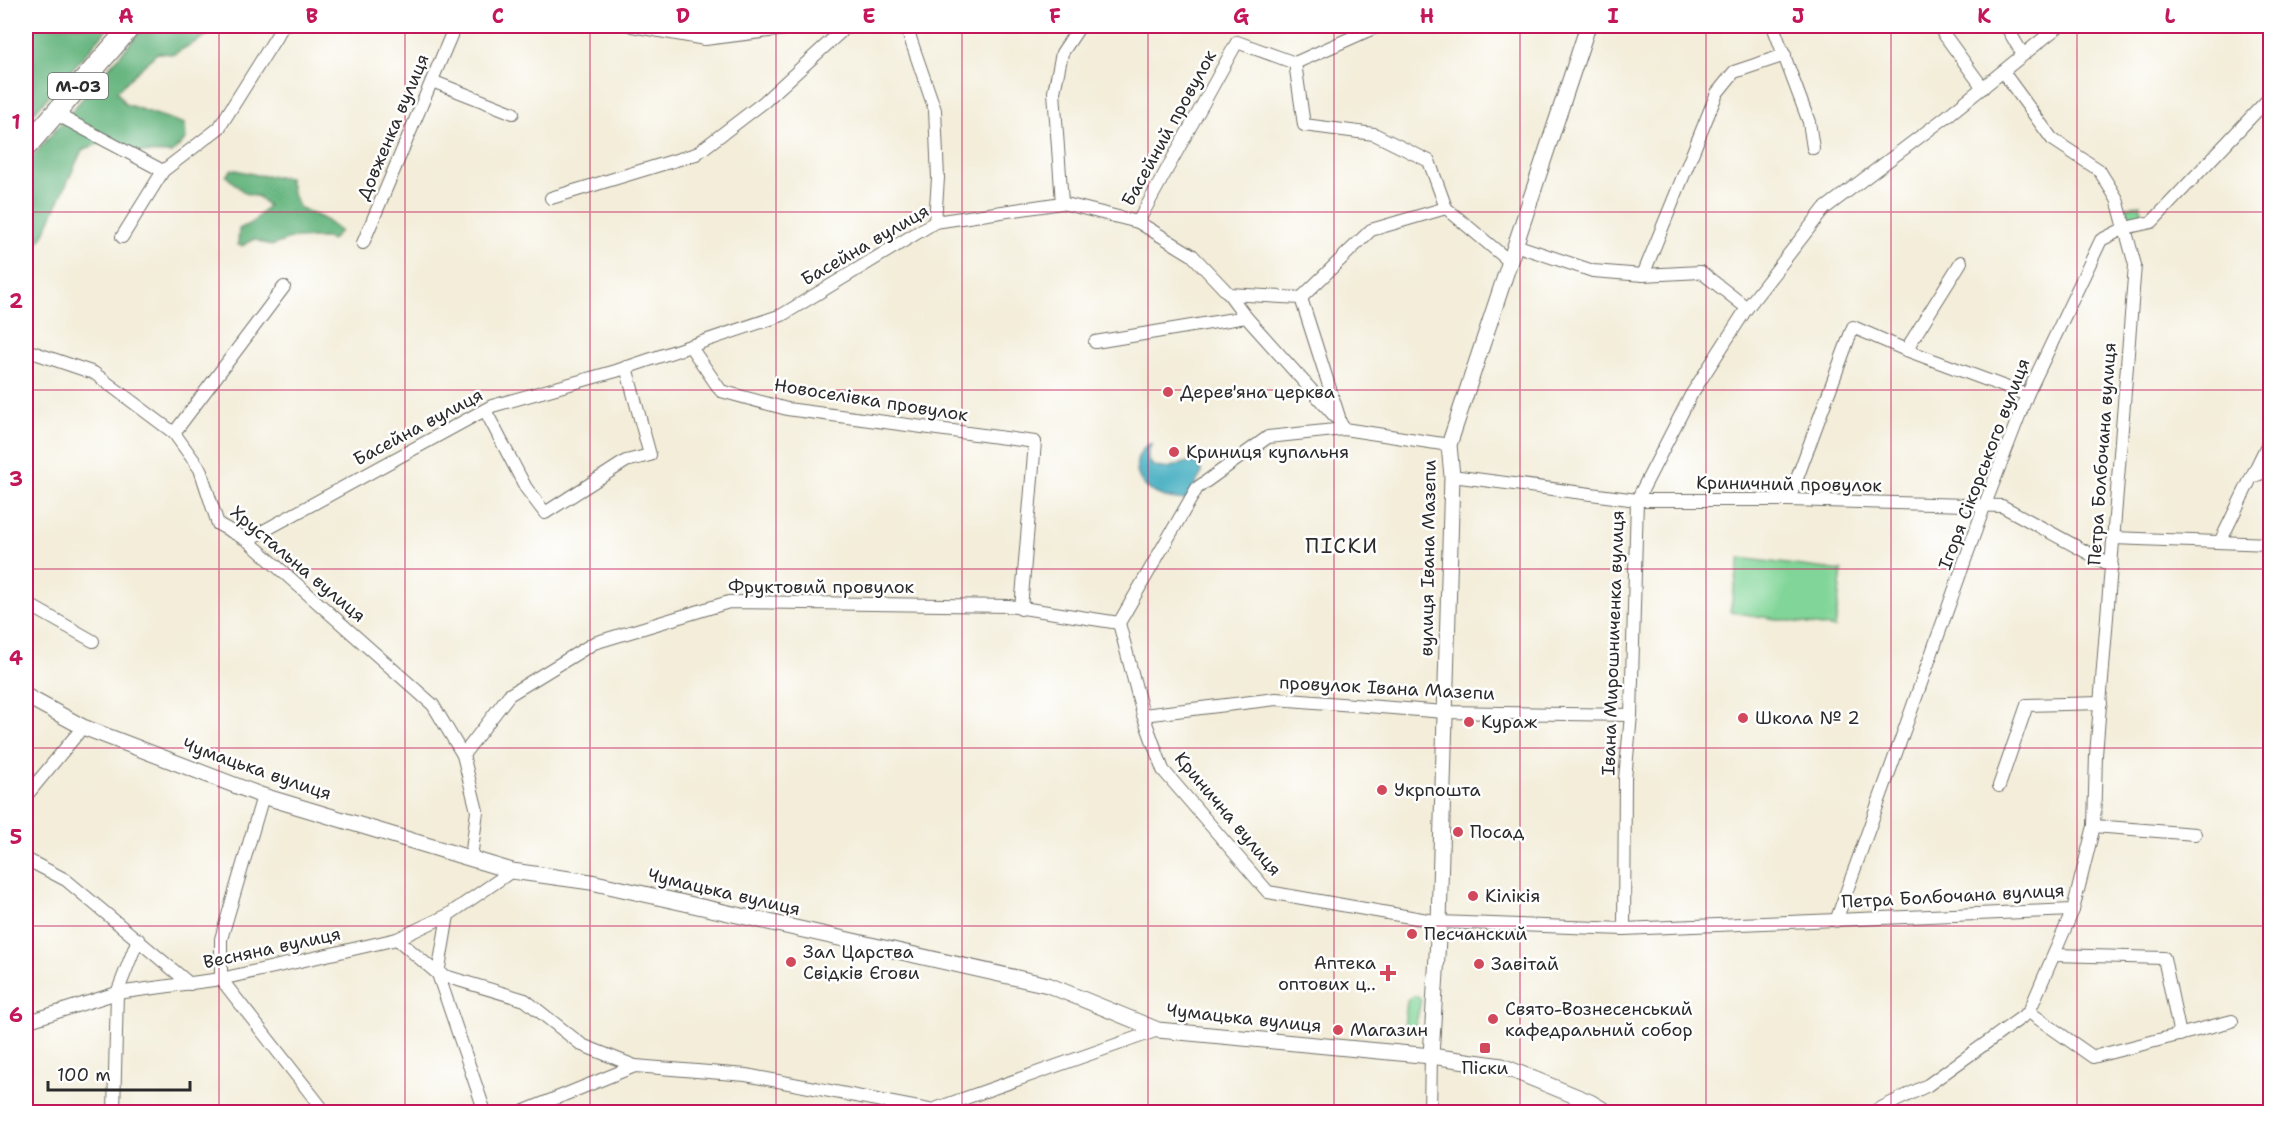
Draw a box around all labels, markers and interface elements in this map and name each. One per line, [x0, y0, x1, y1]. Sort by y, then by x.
text: A [118, 3, 134, 29]
text: B [306, 3, 318, 29]
text: C [492, 3, 504, 29]
text: D [676, 3, 690, 29]
text: E [862, 3, 876, 29]
text: F [1049, 3, 1061, 29]
text: G [1233, 3, 1249, 29]
text: H [1420, 3, 1434, 29]
text: I [1607, 3, 1619, 29]
text: J [1792, 3, 1805, 29]
text: K [1977, 3, 1991, 29]
text: L [2165, 3, 2176, 29]
street label: Басейний провулок [1116, 45, 1222, 210]
street label: Довженка вулиця [351, 50, 435, 204]
road number: М-03 [48, 73, 108, 99]
text: 1 [11, 109, 21, 135]
street label: Басейна вулиця [797, 199, 933, 291]
text: 2 [9, 288, 23, 314]
street label: Петра Болбочана вулиця [2082, 342, 2122, 566]
street label: Ігоря Сікорського вулиця [1933, 355, 2035, 573]
street label: Новоселівка провулок [772, 373, 970, 427]
place label: Дерев'яна церква [1180, 380, 1335, 404]
street label: Басейна вулиця [349, 383, 487, 471]
marker: Дерев'яна церква [1161, 385, 1175, 399]
place label: Криниця купальня [1186, 440, 1349, 464]
marker: Криниця купальня [1167, 445, 1181, 459]
street label: вулиця Івана Мазепи [1414, 459, 1442, 657]
text: 3 [9, 466, 23, 492]
street label: Криничний провулок [1696, 470, 1883, 498]
street label: Хрустальна вулиця [225, 500, 371, 628]
street label: Івана Мирошниченка вулиця [1596, 510, 1630, 776]
district label: ПІСКИ [1305, 532, 1379, 560]
street label: Фруктовий провулок [728, 575, 915, 599]
text: 4 [9, 645, 23, 671]
street label: провулок Івана Мазепи [1279, 670, 1496, 706]
place label: Школа № 2 [1755, 706, 1860, 730]
place label: Кураж [1481, 710, 1538, 734]
marker: Школа № 2 [1736, 711, 1750, 725]
marker: Кураж [1462, 715, 1476, 729]
street label: Чумацька вулиця [179, 732, 335, 806]
street label: Кринична вулиця [1169, 747, 1287, 881]
place label: Укрпошта [1394, 778, 1481, 802]
marker: Укрпошта [1375, 783, 1389, 797]
place label: Посад [1470, 820, 1525, 844]
text: 5 [10, 824, 22, 850]
marker: Посад [1451, 825, 1465, 839]
street label: Чумацька вулиця [645, 863, 803, 921]
street label: Петра Болбочана вулиця [1841, 878, 2065, 914]
place label: Кілікія [1485, 884, 1540, 908]
marker: Кілікія [1466, 889, 1480, 903]
street label: Весняна вулиця [201, 922, 343, 974]
place label: Песчанский [1424, 922, 1527, 946]
marker: Песчанский [1405, 927, 1419, 941]
place label: Зал Царства Свідків Єгови [803, 940, 920, 985]
place label: Аптека оптових ц‥ [1278, 951, 1376, 996]
place label: Завітай [1491, 952, 1559, 976]
marker: Зал Царства Свідків Єгови [784, 955, 798, 969]
marker: Завітай [1472, 957, 1486, 971]
marker: Аптека оптових ц‥ [1381, 966, 1395, 980]
place label: Свято-Вознесенський кафедральний собор [1505, 997, 1693, 1042]
street label: Чумацька вулиця [1165, 998, 1323, 1038]
text: 6 [9, 1002, 23, 1028]
marker: Свято-Вознесенський кафедральний собор [1486, 1012, 1500, 1026]
place label: Магазин [1350, 1018, 1428, 1042]
marker: Магазин [1331, 1023, 1345, 1037]
marker: Піски [1478, 1041, 1492, 1055]
scale bar [48, 1054, 190, 1092]
place label: Піски [1462, 1056, 1508, 1080]
text: 100 m [57, 1063, 111, 1087]

